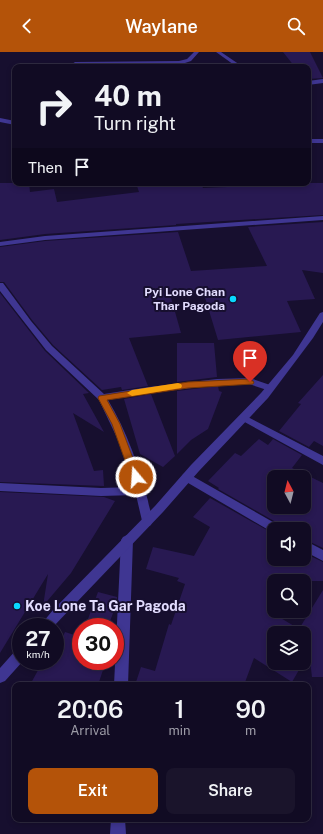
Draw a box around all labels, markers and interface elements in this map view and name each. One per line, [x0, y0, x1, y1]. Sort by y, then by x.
icon: back [16, 15, 38, 37]
icon: search [285, 15, 307, 37]
text: Waylane [125, 16, 198, 37]
text: 40 m [94, 79, 162, 112]
icon: right [28, 80, 80, 132]
text: Turn right [94, 113, 176, 134]
icon: arrive [71, 156, 93, 178]
text: Then [28, 159, 63, 176]
place label: Pyi Lone Chan Thar Pagoda [144, 285, 225, 313]
marker: Pyi Lone Chan Thar Pagoda [228, 294, 238, 304]
pin [233, 341, 267, 382]
icon: arrive [239, 347, 261, 369]
position arrow [115, 456, 157, 498]
north arrow [267, 470, 311, 514]
map controls [267, 470, 311, 670]
button: sound [267, 522, 311, 566]
button: search [267, 574, 311, 618]
place label: Koe Lone Ta Gar Pagoda [25, 598, 186, 614]
marker: Koe Lone Ta Gar Pagoda [12, 601, 22, 611]
speed limit sign: 30 [72, 618, 124, 670]
button: layers [267, 626, 311, 670]
text: 27 [25, 627, 51, 651]
text: km/h [26, 648, 50, 660]
text: 20:06 [57, 695, 123, 723]
text: 1 [174, 695, 184, 723]
text: 90 [236, 695, 266, 723]
text: Arrival [70, 723, 110, 738]
text: min [168, 723, 190, 738]
text: m [245, 723, 256, 738]
button: Exit [28, 768, 158, 814]
button: Share [166, 768, 295, 814]

